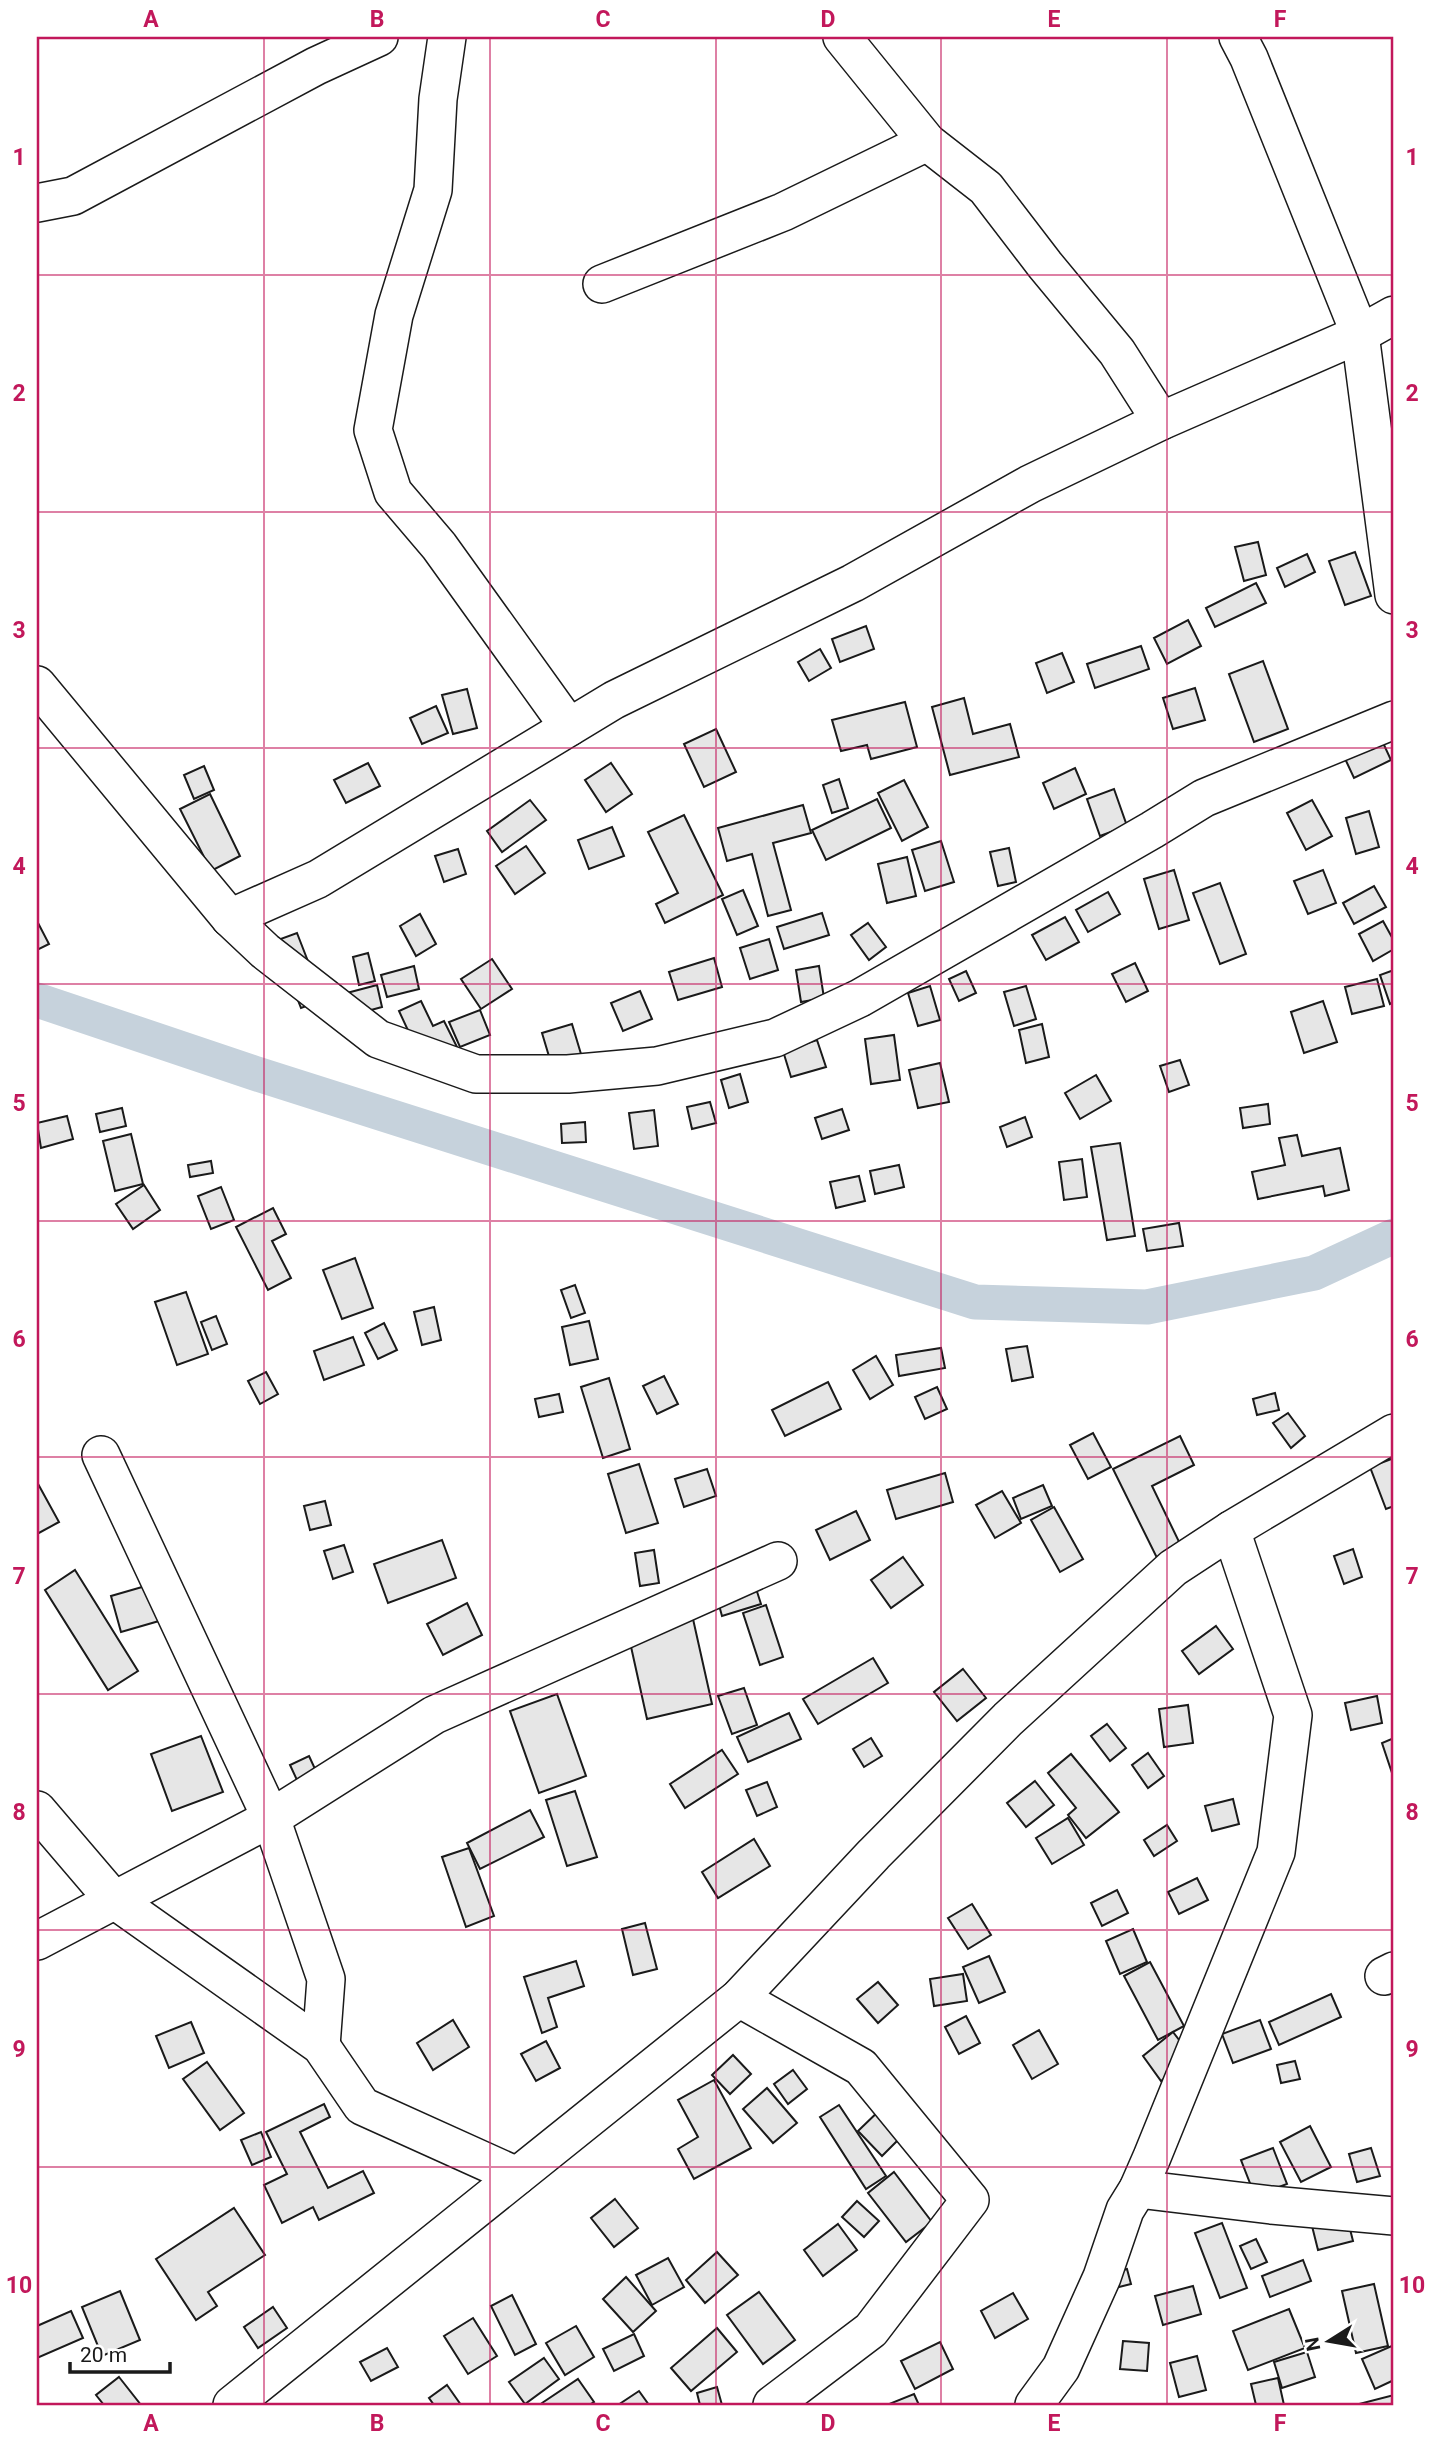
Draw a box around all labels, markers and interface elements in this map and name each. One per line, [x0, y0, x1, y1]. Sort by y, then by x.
text: A [143, 6, 159, 33]
text: B [370, 6, 384, 33]
text: C [595, 6, 611, 33]
text: D [821, 6, 835, 33]
text: E [1048, 6, 1061, 33]
text: F [1274, 6, 1287, 33]
text: 1 [12, 144, 26, 171]
text: 1 [1405, 144, 1419, 171]
text: 2 [12, 380, 26, 407]
text: 2 [1405, 380, 1419, 407]
text: 3 [12, 617, 26, 644]
text: 3 [1405, 617, 1419, 644]
text: 4 [12, 853, 26, 880]
text: 4 [1405, 853, 1419, 880]
text: 5 [12, 1090, 26, 1117]
text: 5 [1405, 1090, 1419, 1117]
text: 6 [12, 1326, 26, 1353]
text: 6 [1405, 1326, 1419, 1353]
text: 7 [12, 1563, 26, 1590]
text: 7 [1405, 1563, 1419, 1590]
text: 8 [12, 1799, 26, 1826]
text: 8 [1405, 1799, 1419, 1826]
text: 9 [12, 2036, 26, 2063]
text: 9 [1405, 2036, 1419, 2063]
text: 10 [6, 2272, 32, 2299]
text: 10 [1399, 2272, 1425, 2299]
north arrow [1294, 2306, 1364, 2376]
scale bar [70, 2330, 170, 2374]
text: N [1300, 2335, 1325, 2353]
text: 20 m [80, 2343, 127, 2367]
text: A [143, 2410, 159, 2437]
text: B [370, 2410, 384, 2437]
text: C [595, 2410, 611, 2437]
text: D [821, 2410, 835, 2437]
text: E [1048, 2410, 1061, 2437]
text: F [1274, 2410, 1287, 2437]

